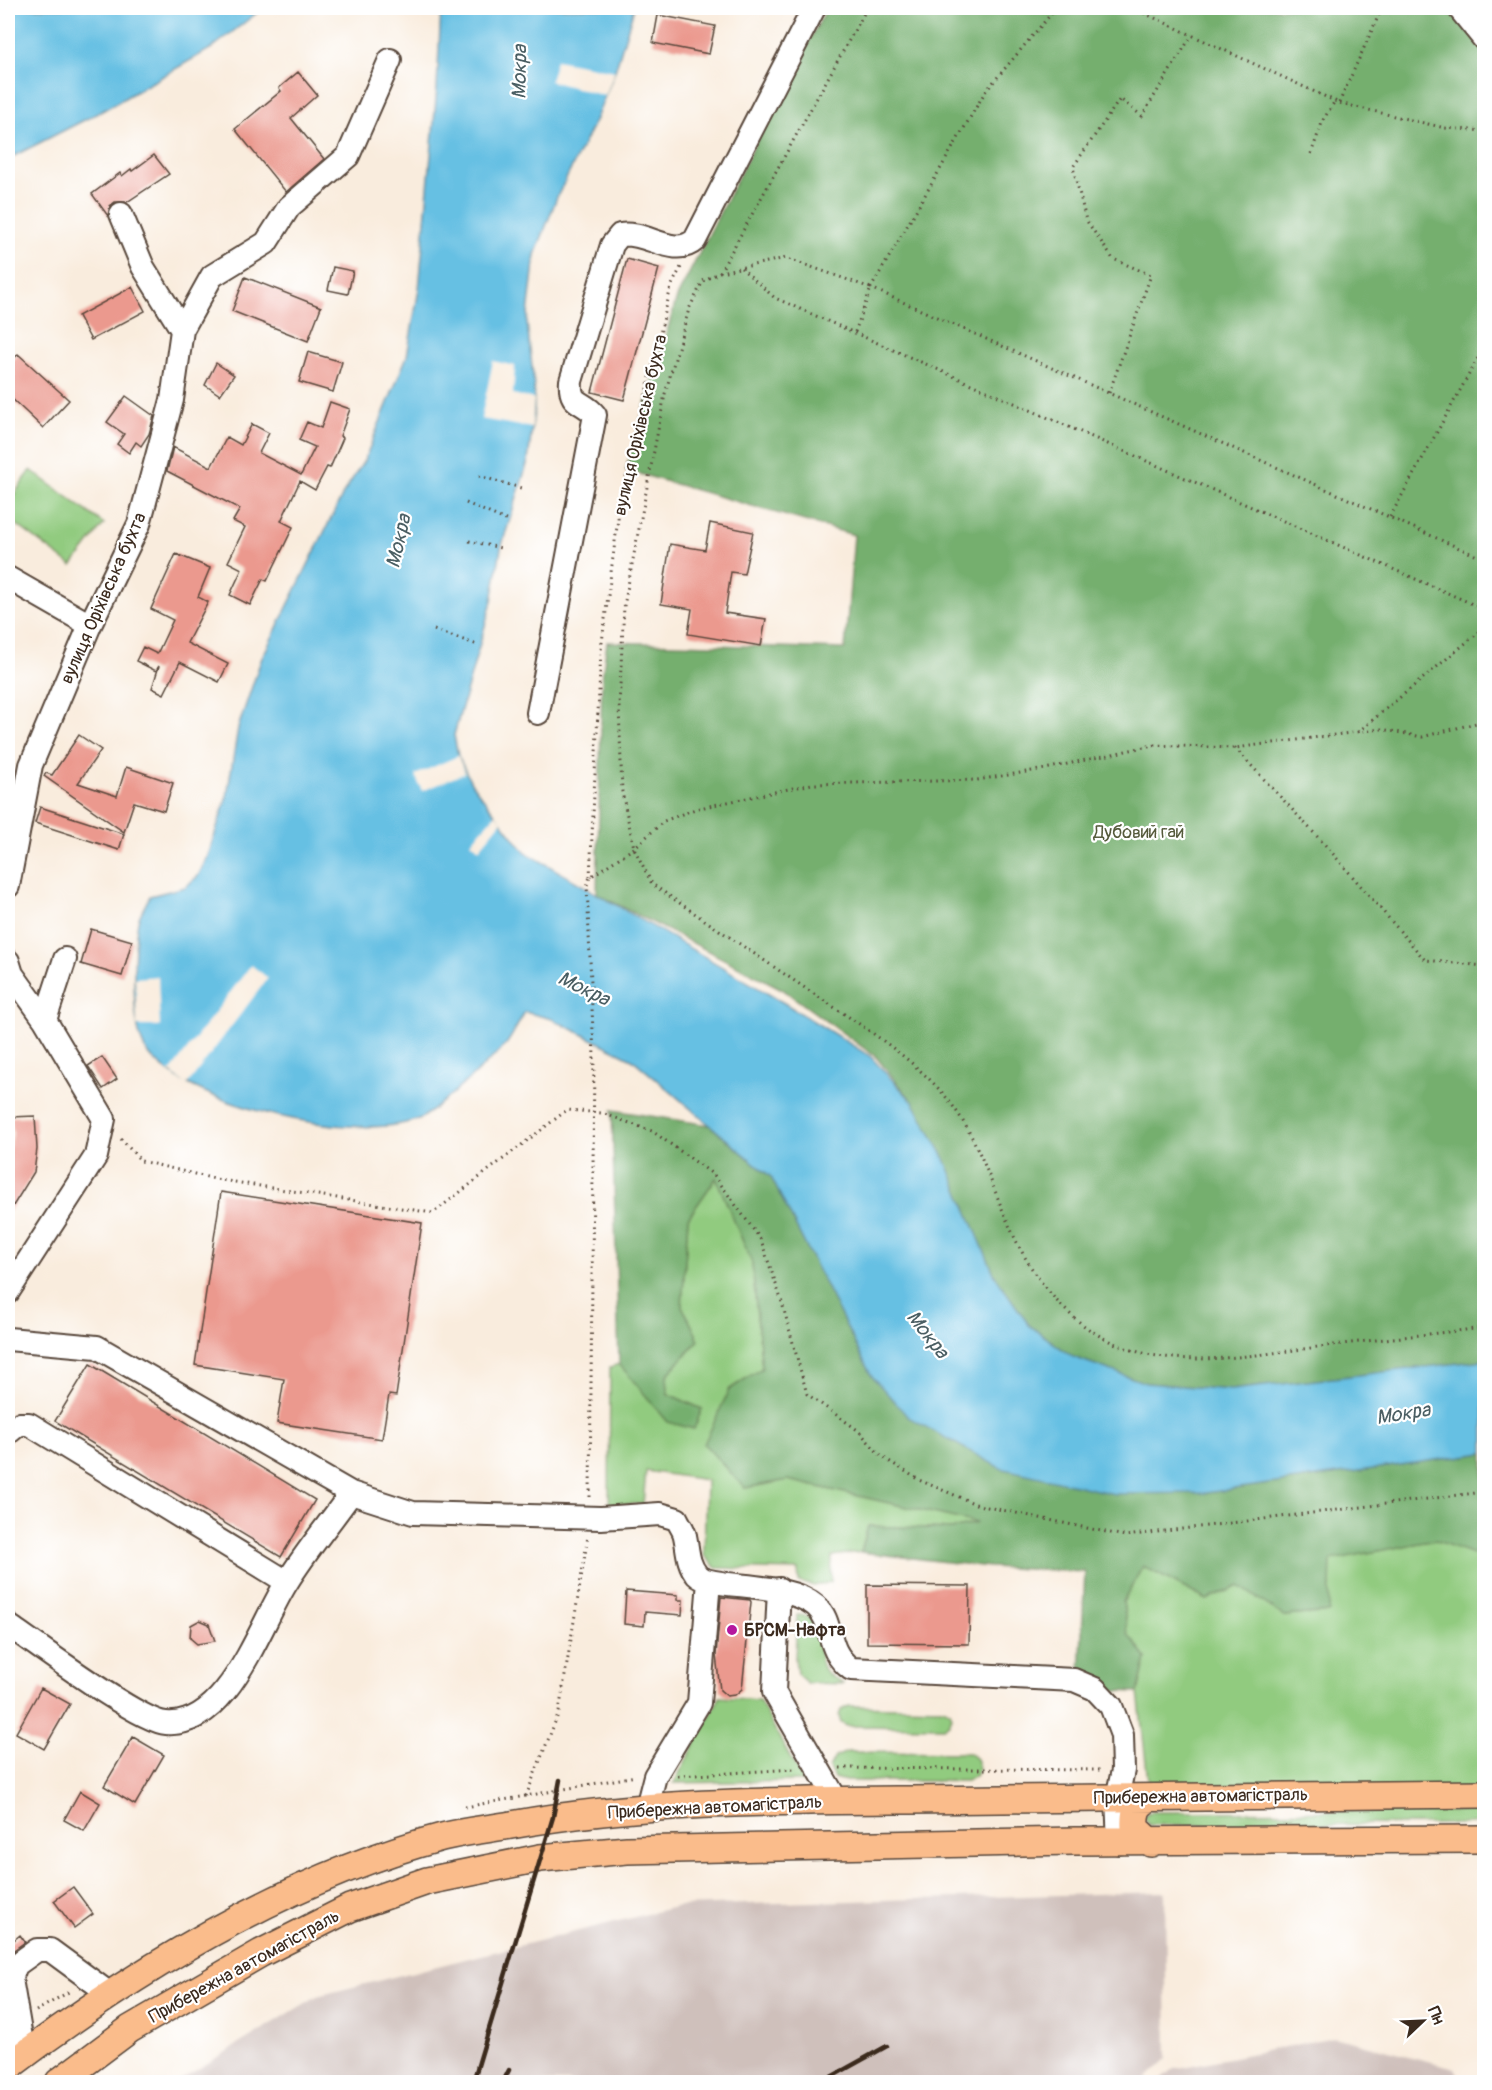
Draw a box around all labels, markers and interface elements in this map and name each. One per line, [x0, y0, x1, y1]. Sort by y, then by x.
water label: Мокра [507, 43, 533, 99]
street label: вулиця Оріхівська бухта [608, 332, 673, 518]
street label: вулиця Оріхівська бухта [55, 509, 152, 688]
water label: Мокра [380, 510, 417, 570]
park label: Дубовий гай [1092, 821, 1185, 844]
water label: Мокра [554, 965, 615, 1012]
water label: Мокра [901, 1305, 955, 1365]
water label: Мокра [1374, 1397, 1433, 1430]
place label: БРСМ-Нафта [744, 1619, 846, 1642]
marker: БРСМ-Нафта [725, 1623, 739, 1637]
street label: Прибережна автомагістраль [1094, 1783, 1308, 1810]
street label: Прибережна автомагістраль [607, 1790, 823, 1825]
street label: Прибережна автомагістраль [145, 1904, 344, 2029]
north arrow [1393, 1991, 1453, 2051]
text: Пн [1423, 2004, 1449, 2028]

